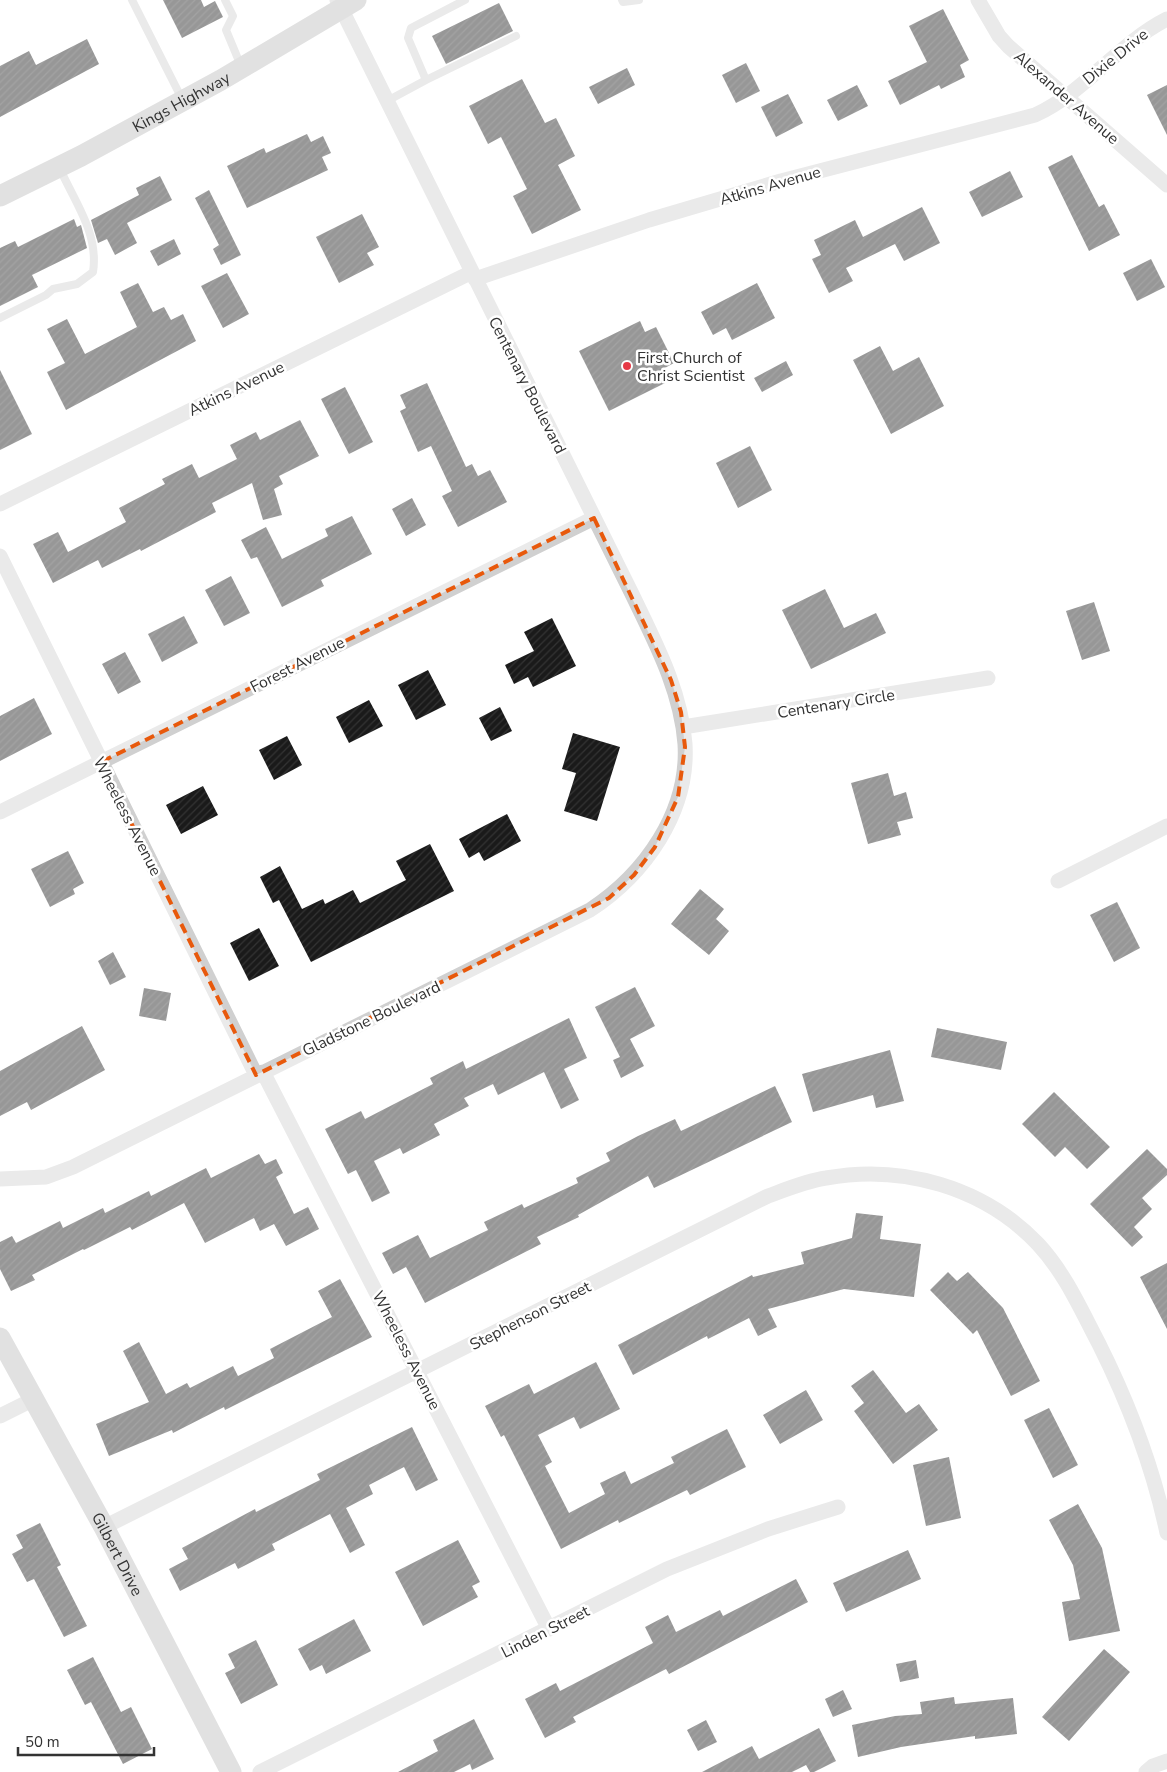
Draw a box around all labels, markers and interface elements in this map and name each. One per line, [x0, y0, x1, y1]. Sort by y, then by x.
street label: Dixie Drive [1078, 24, 1153, 90]
street label: Alexander Avenue [1009, 46, 1124, 150]
street label: Kings Highway [129, 67, 235, 138]
street label: Atkins Avenue [717, 161, 823, 211]
street label: Centenary Boulevard [483, 313, 571, 458]
place label: First Church of Christ Scientist [637, 347, 745, 387]
street label: Atkins Avenue [185, 356, 288, 422]
marker: First Church of Christ Scientist [621, 360, 633, 372]
street label: Forest Avenue [246, 632, 348, 698]
street label: Centenary Circle [776, 684, 896, 724]
street label: Wheeless Avenue [88, 753, 167, 880]
street label: Gladstone Boulevard [299, 976, 444, 1062]
street label: Stephenson Street [466, 1276, 595, 1356]
street label: Wheeless Avenue [367, 1287, 446, 1414]
street label: Gilbert Drive [86, 1508, 148, 1600]
street label: Linden Street [498, 1600, 594, 1664]
scale bar [18, 1724, 154, 1756]
text: 50 m [25, 1732, 60, 1752]

